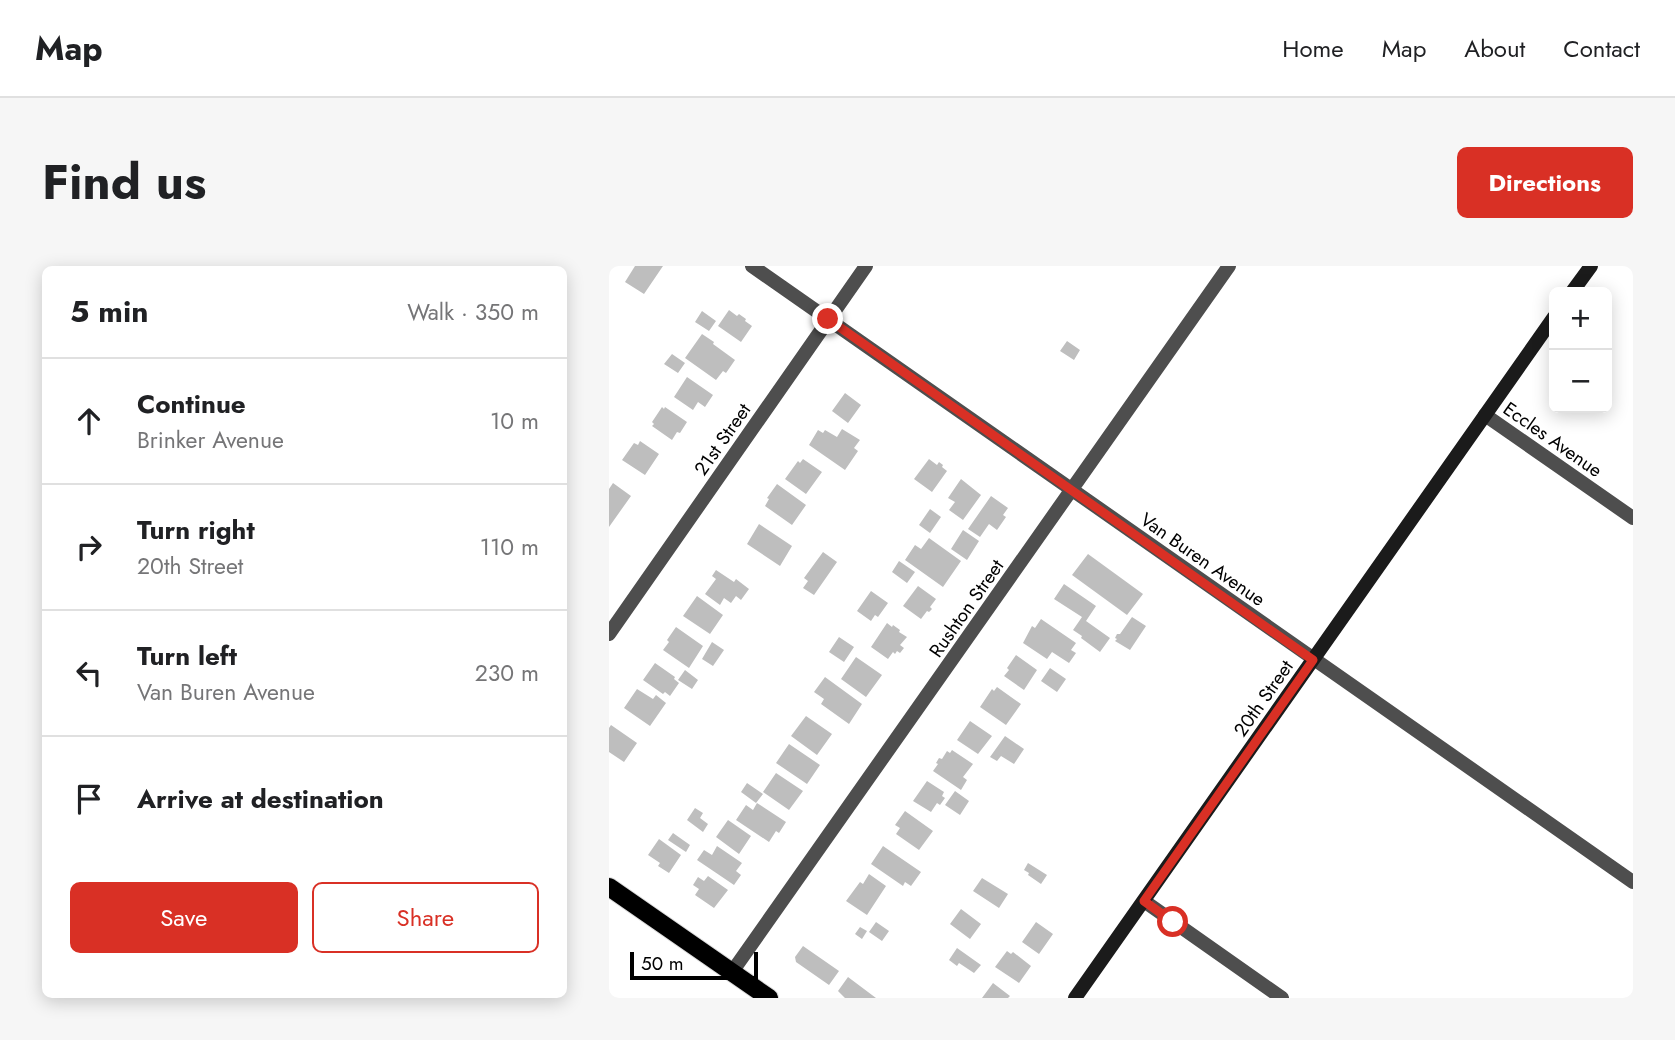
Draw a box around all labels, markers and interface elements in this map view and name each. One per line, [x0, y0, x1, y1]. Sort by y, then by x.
text: Map [35, 25, 103, 72]
text: Home [1282, 31, 1344, 66]
text: Map [1382, 31, 1426, 66]
text: About [1464, 31, 1525, 66]
text: Contact [1563, 31, 1640, 66]
text: Find us [42, 147, 206, 217]
button: Directions [1457, 147, 1633, 218]
map controls [1549, 287, 1612, 413]
button: + [1549, 287, 1612, 350]
text: 5 min [70, 290, 148, 333]
text: Walk · 350 m [407, 295, 539, 329]
route end [812, 303, 843, 334]
button: − [1549, 350, 1612, 413]
text: Continue [137, 385, 246, 423]
street label: Eccles Avenue [1498, 395, 1608, 484]
street label: 21st Street [688, 397, 757, 481]
icon: ahead [70, 402, 108, 440]
text: 10 m [490, 404, 539, 438]
text: Brinker Avenue [137, 423, 284, 457]
street label: Van Buren Avenue [1135, 506, 1271, 613]
text: Turn right [137, 511, 255, 549]
icon: right [70, 528, 108, 566]
text: 110 m [480, 530, 539, 564]
text: 20th Street [137, 549, 243, 583]
street label: Rushton Street [923, 553, 1010, 663]
text: Turn left [137, 637, 237, 675]
icon: left [70, 654, 108, 692]
street label: 20th Street [1227, 654, 1300, 742]
text: 230 m [475, 656, 539, 690]
text: Van Buren Avenue [137, 675, 315, 709]
icon: arrive [70, 780, 108, 818]
text: Arrive at destination [137, 780, 384, 818]
button: Save [70, 882, 298, 953]
button: Share [312, 882, 539, 953]
route start [1157, 906, 1188, 937]
scale bar [630, 949, 758, 981]
text: 50 m [641, 950, 684, 977]

